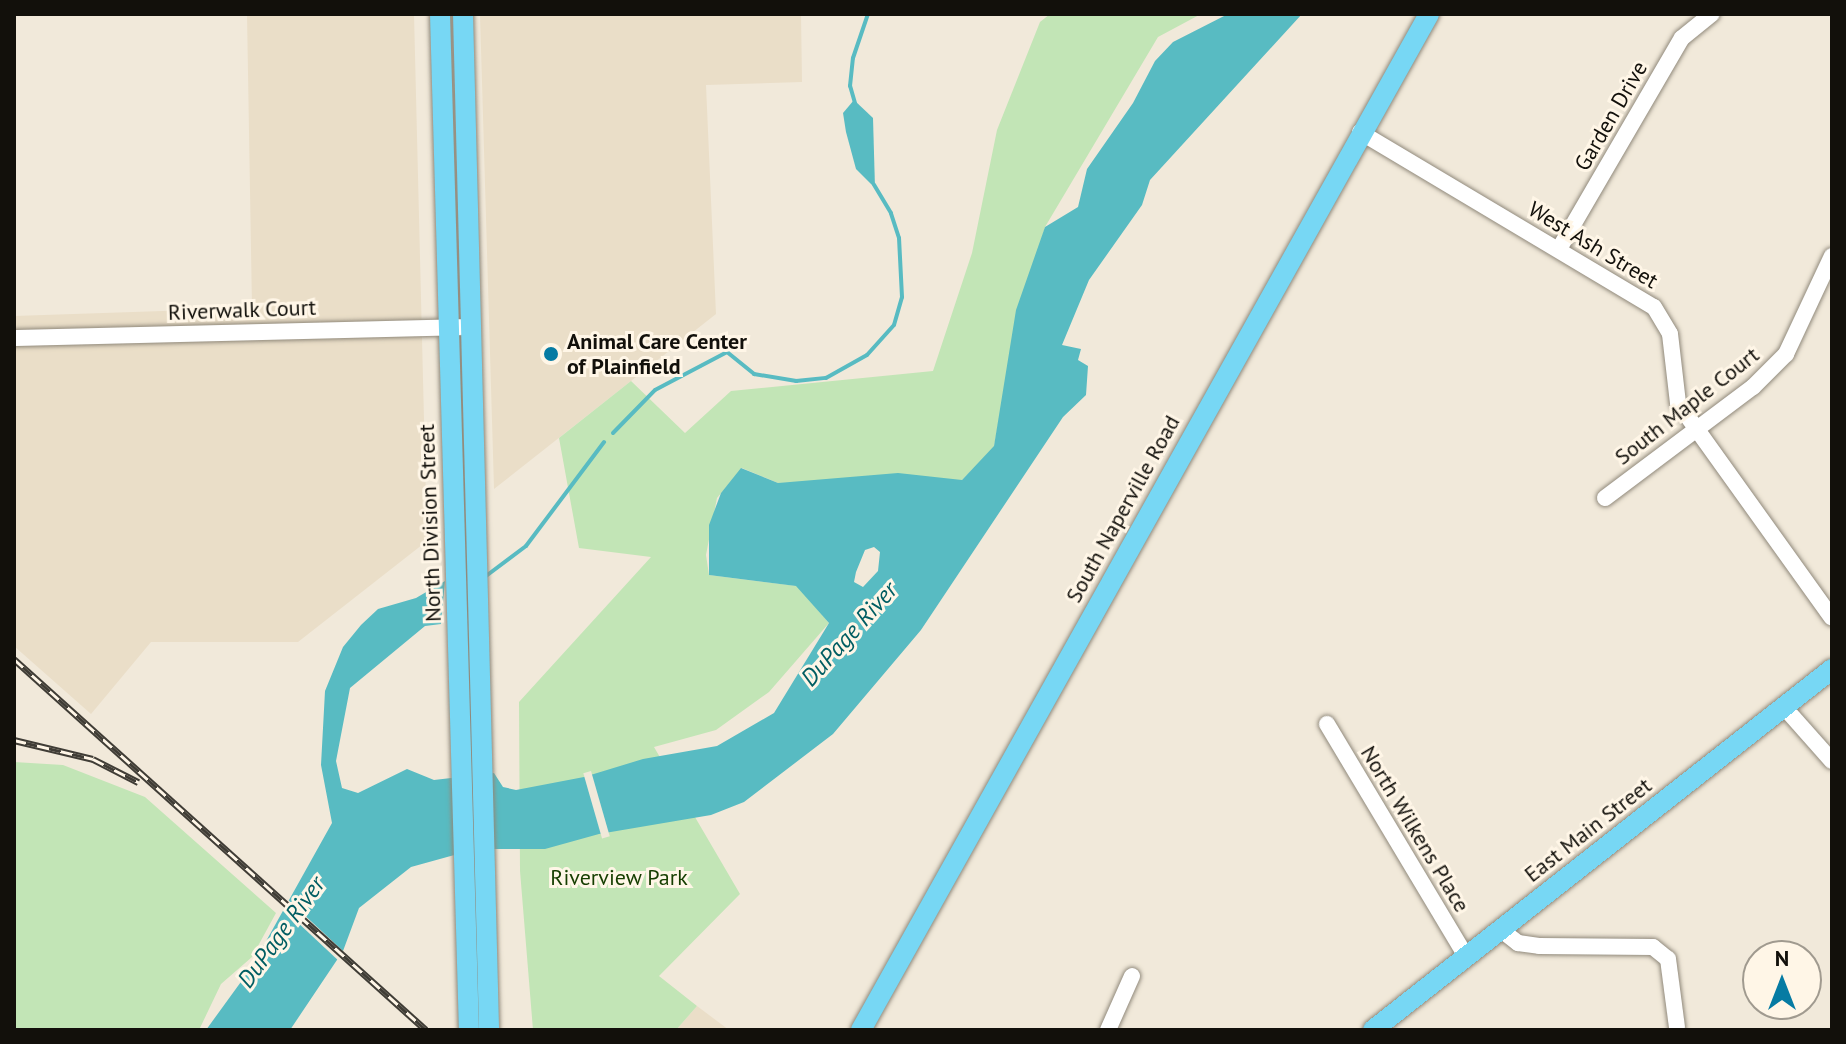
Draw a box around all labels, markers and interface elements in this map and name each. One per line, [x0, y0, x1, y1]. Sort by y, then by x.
street label: Garden Drive [1569, 57, 1653, 175]
street label: West Ash Street [1523, 196, 1663, 294]
street label: Riverwalk Court [167, 294, 317, 326]
place label: Animal Care Center of Plainfield [567, 328, 747, 380]
street label: South Maple Court [1610, 342, 1764, 470]
marker: Animal Care Center of Plainfield [542, 345, 560, 363]
street label: South Naperville Road [1061, 411, 1185, 607]
street label: North Division Street [413, 424, 447, 622]
water label: DuPage River [795, 576, 903, 692]
street label: North Wilkens Place [1355, 741, 1475, 917]
street label: East Main Street [1519, 772, 1657, 888]
park label: Riverview Park [550, 865, 688, 891]
water label: DuPage River [231, 871, 331, 993]
north arrow [1742, 940, 1822, 1020]
text: N [1775, 944, 1789, 972]

